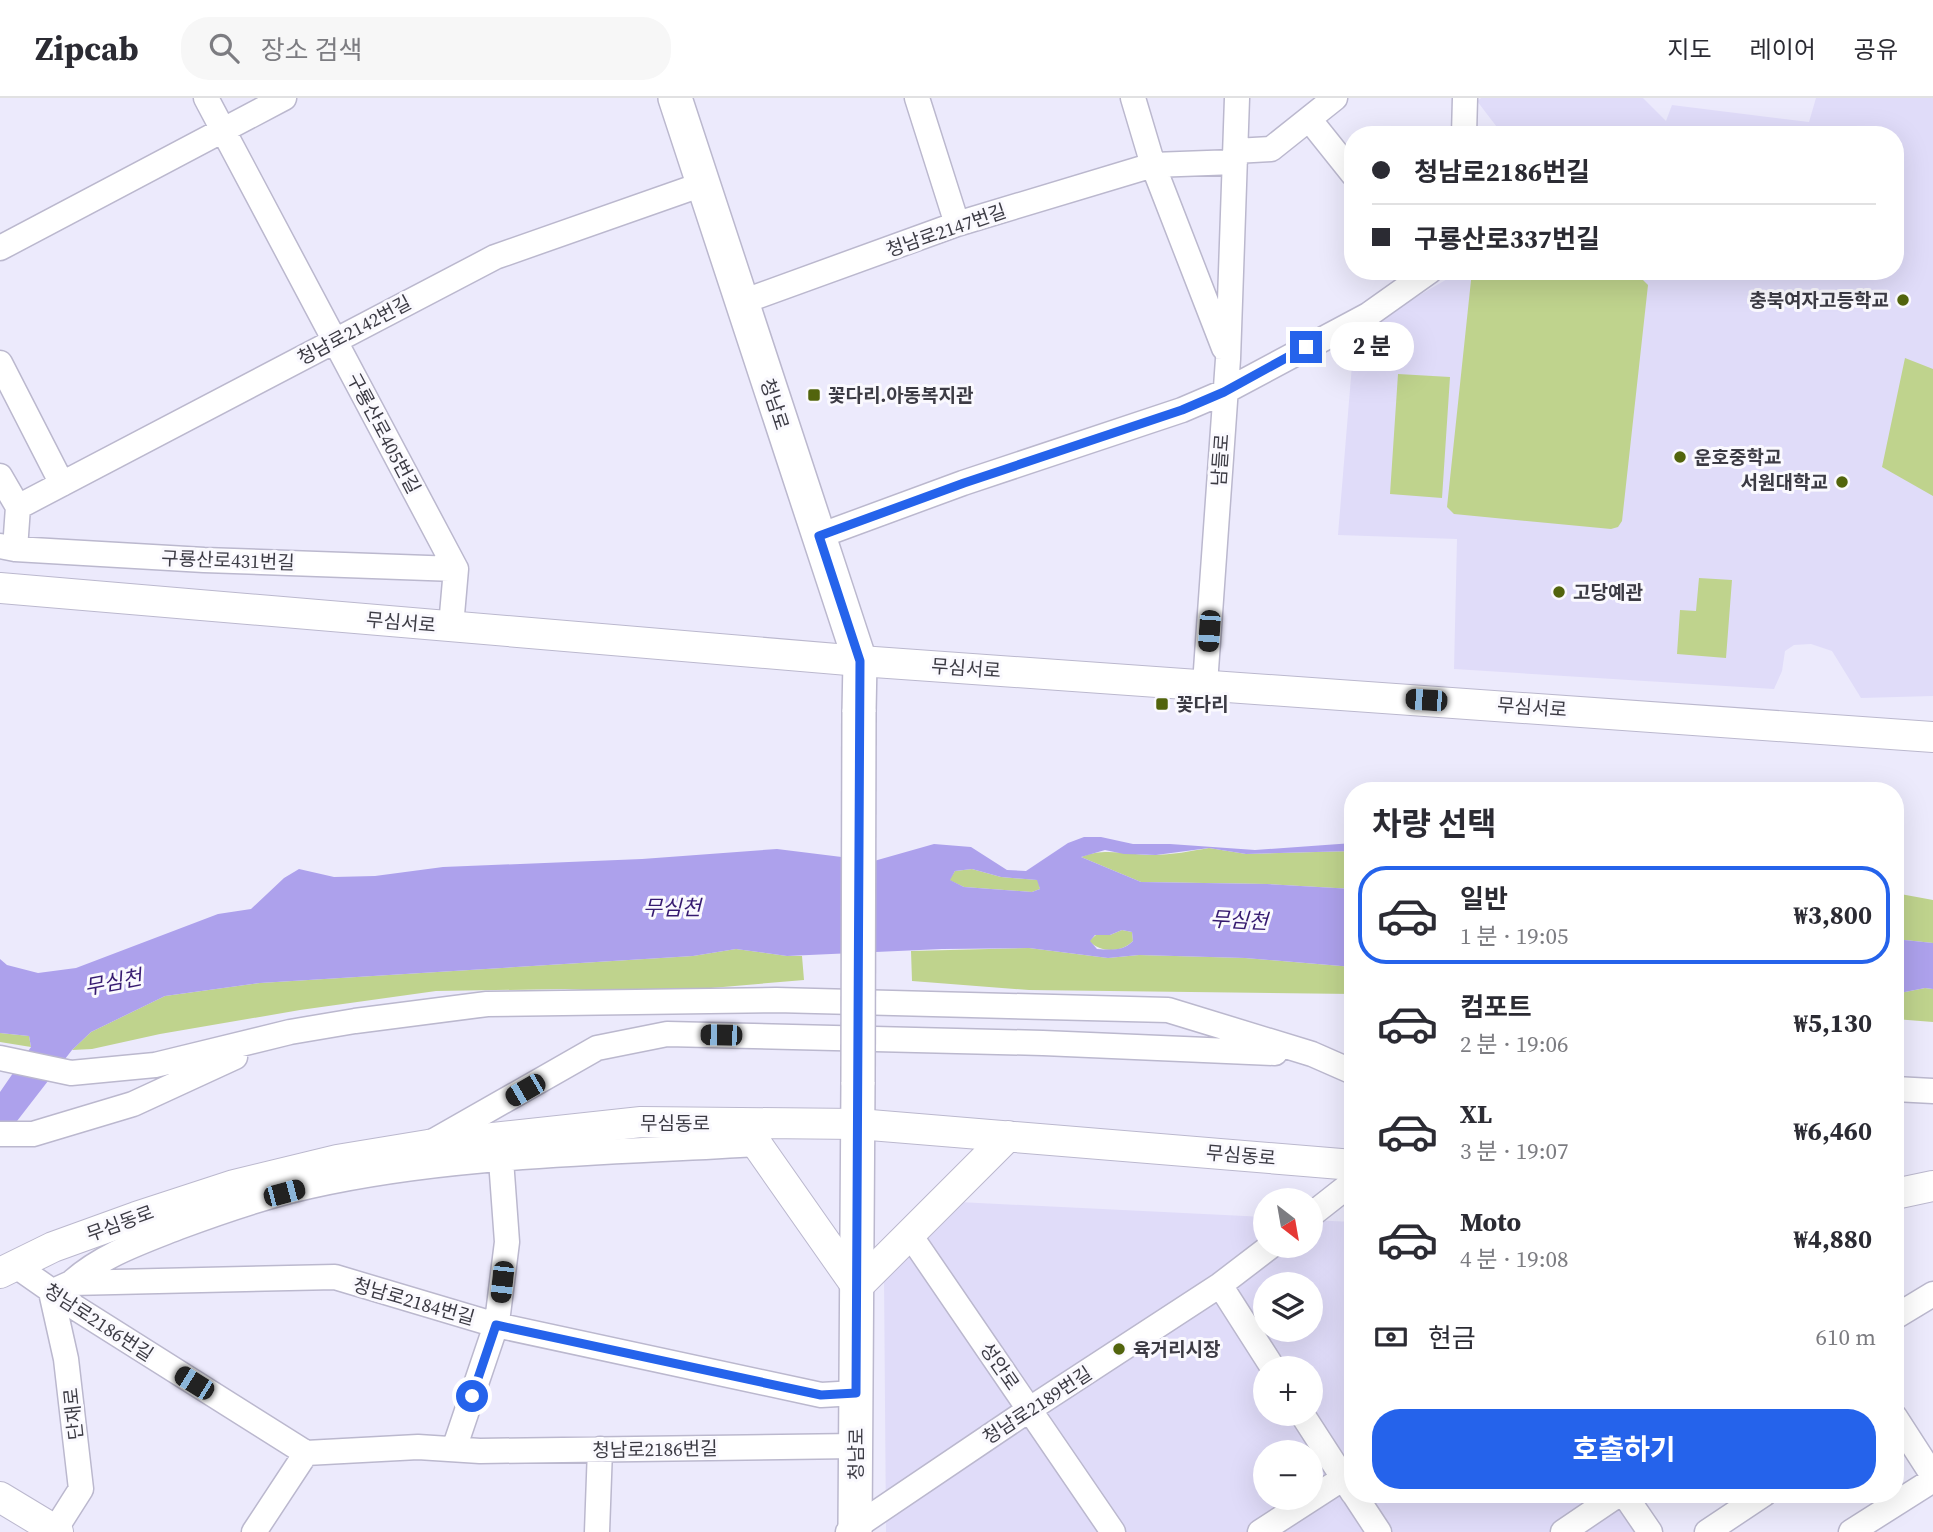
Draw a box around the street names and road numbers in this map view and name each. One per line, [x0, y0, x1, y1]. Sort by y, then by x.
street label: 청남로2147번길 [882, 197, 1010, 263]
street label: 청남로2142번길 [293, 289, 415, 371]
street label: 구룡산로405번길 [341, 368, 427, 498]
street label: 청남로 [755, 375, 795, 433]
street label: 남들로 [1205, 433, 1235, 487]
street label: 구룡산로431번길 [161, 545, 295, 575]
street label: 무심서로 [365, 606, 437, 638]
street label: 무심서로 [930, 653, 1002, 683]
street label: 무심서로 [1496, 692, 1568, 722]
street label: 무심동로 [640, 1110, 710, 1136]
street label: 무심동로 [1205, 1139, 1277, 1171]
street label: 무심동로 [83, 1199, 157, 1247]
street label: 청남로2184번길 [350, 1271, 478, 1331]
street label: 청남로2186번길 [39, 1277, 159, 1367]
street label: 성안로 [974, 1337, 1026, 1395]
street label: 청남로2189번길 [977, 1360, 1097, 1450]
street label: 단재로 [57, 1387, 89, 1441]
street label: 청남로 [843, 1428, 869, 1480]
street label: 청남로2186번길 [592, 1435, 718, 1463]

